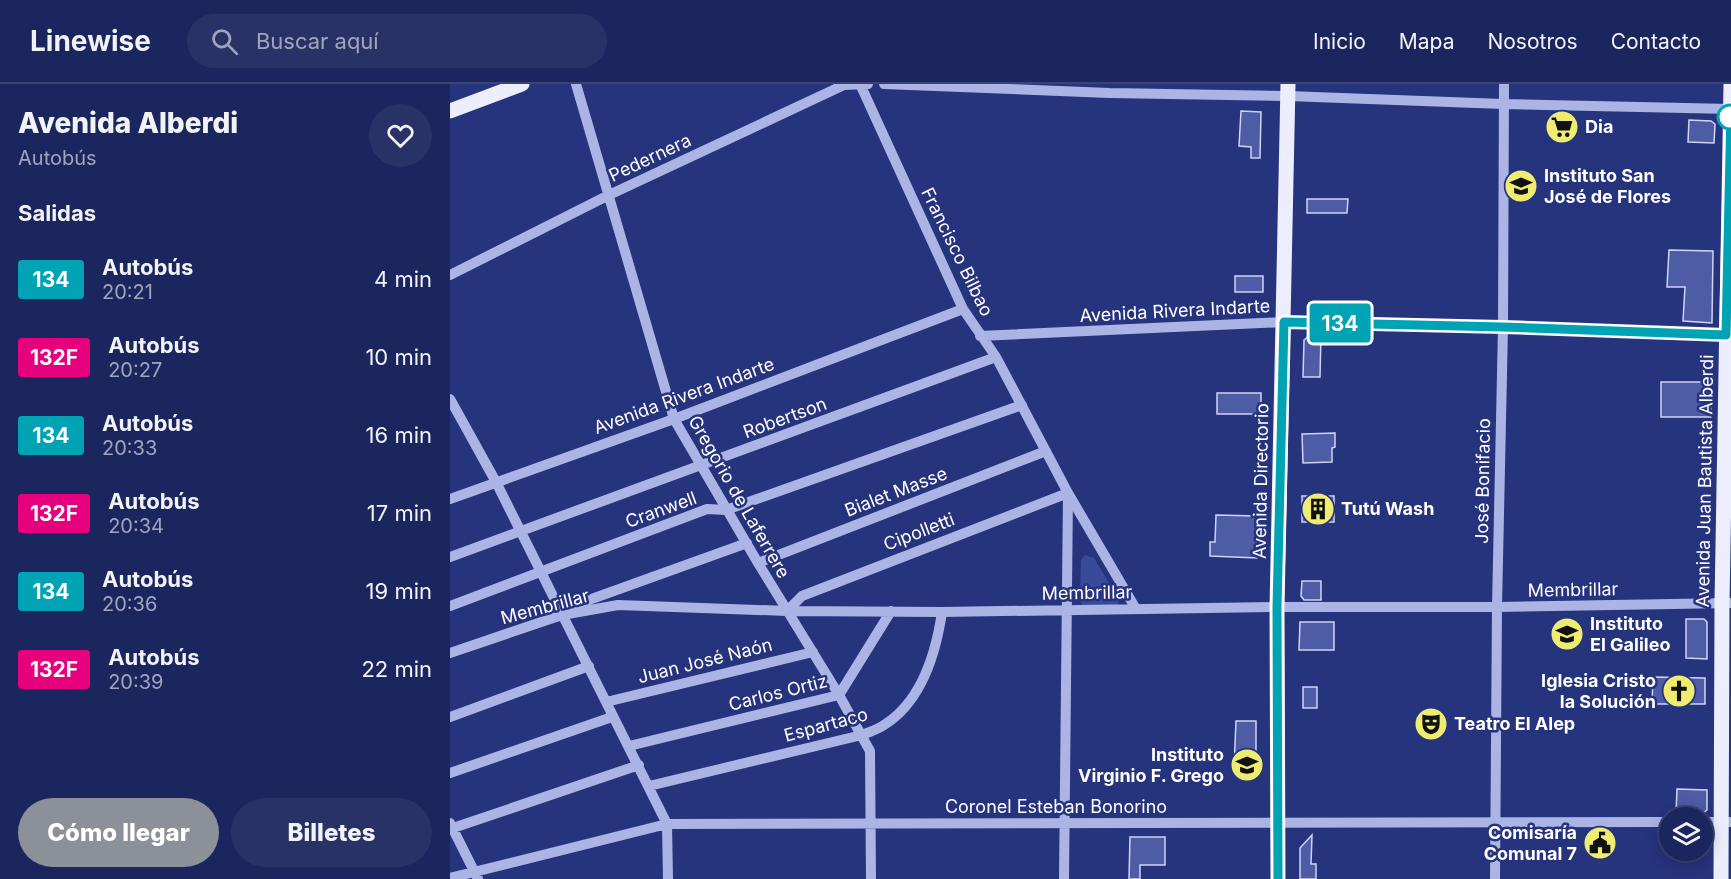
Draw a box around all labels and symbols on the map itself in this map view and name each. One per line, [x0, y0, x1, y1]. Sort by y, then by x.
unlabelled marker [1717, 104, 1731, 130]
supermarket icon: Dia [1544, 109, 1580, 145]
place label: Dia [1585, 116, 1613, 137]
street label: Pedernera [605, 129, 694, 186]
place label: Instituto San José de Flores [1544, 165, 1671, 207]
school or university icon: Instituto San José de Flores [1503, 168, 1539, 204]
street label: Francisco Bilbao [917, 184, 998, 320]
street label: Avenida Rivera Indarte [1079, 295, 1271, 326]
line badge: 134 [1306, 304, 1374, 342]
street label: Avenida Rivera Indarte [591, 353, 777, 438]
street label: Avenida Juan Bautista Alberdi [1692, 354, 1717, 608]
street label: Robertson [740, 393, 829, 442]
street label: Avenida Directorio [1249, 403, 1272, 559]
street label: Gregorio de Laferrere [684, 412, 795, 582]
street label: José Bonifacio [1471, 418, 1494, 544]
street label: Bialet Masse [842, 462, 950, 521]
street label: Cranwell [622, 487, 699, 532]
building icon: Tutú Wash [1300, 491, 1336, 527]
place label: Tutú Wash [1341, 498, 1434, 519]
street label: Cipolletti [880, 508, 957, 555]
street label: Membrillar [1528, 578, 1619, 601]
street label: Membrillar [1042, 581, 1133, 604]
street label: Membrillar [498, 585, 592, 628]
place label: Instituto El Galileo [1590, 613, 1670, 655]
school or university icon: Instituto El Galileo [1549, 616, 1585, 652]
street label: Juan José Naón [635, 634, 774, 687]
street label: Carlos Ortiz [726, 670, 829, 715]
place label: Iglesia Cristo la Solución [1541, 670, 1656, 712]
church icon: Iglesia Cristo la Solución [1661, 673, 1697, 709]
street label: Espartaco [782, 703, 870, 746]
theatre icon: Teatro El Alep [1413, 706, 1449, 742]
place label: Teatro El Alep [1454, 713, 1575, 734]
place label: Instituto Virginio F. Grego [1078, 744, 1224, 786]
school or university icon: Instituto Virginio F. Grego [1229, 747, 1265, 783]
street label: Coronel Esteban Bonorino [945, 796, 1167, 817]
place label: Comisaría Comunal 7 [1484, 822, 1577, 864]
public building icon: Comisaría Comunal 7 [1582, 825, 1618, 861]

